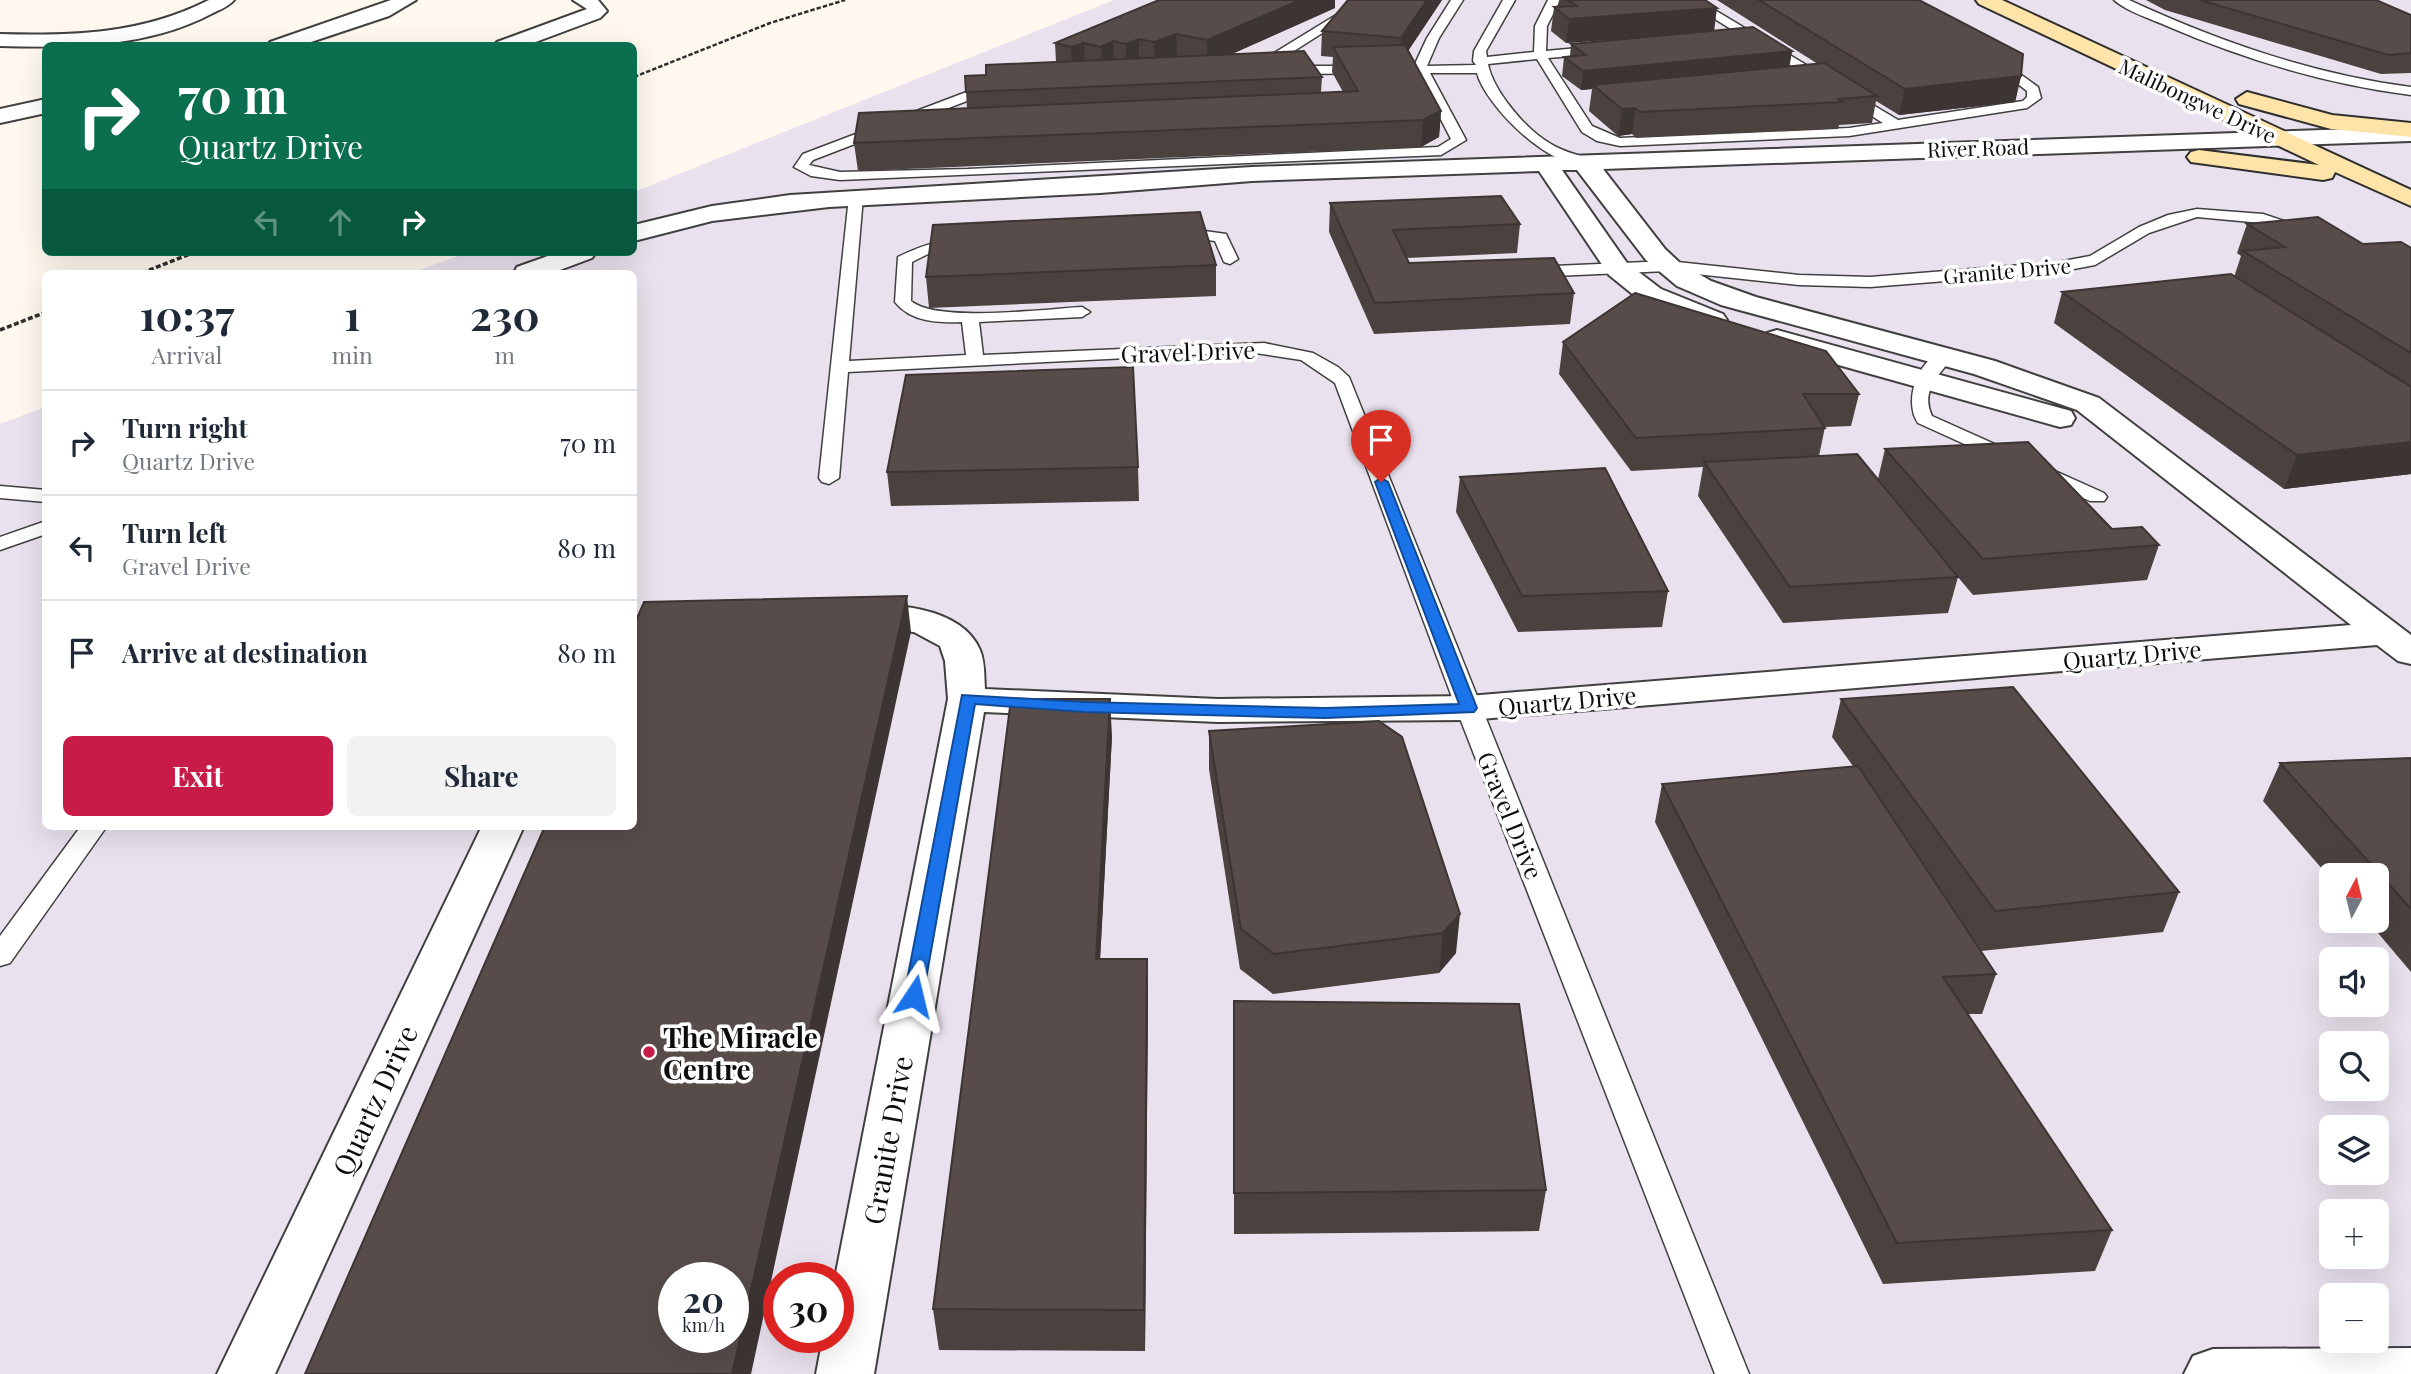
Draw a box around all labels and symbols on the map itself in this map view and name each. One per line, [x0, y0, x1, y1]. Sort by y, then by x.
street label: Malibongwe Drive [2115, 51, 2281, 149]
street label: River Road [1926, 131, 2030, 163]
street label: Granite Drive [1942, 250, 2072, 290]
street label: Gravel Drive [1120, 333, 1256, 369]
pin [1351, 410, 1411, 482]
street label: Quartz Drive [2061, 632, 2203, 676]
street label: Quartz Drive [1496, 678, 1638, 722]
street label: Gravel Drive [1471, 747, 1551, 883]
north arrow [2319, 863, 2389, 933]
position arrow [877, 959, 951, 1033]
place label: The Miracle Centre [663, 1018, 818, 1087]
street label: Quartz Drive [323, 1019, 425, 1181]
marker: The Miracle Centre [641, 1044, 657, 1060]
street label: Granite Drive [854, 1053, 920, 1227]
speed limit sign: 30 [763, 1262, 854, 1353]

